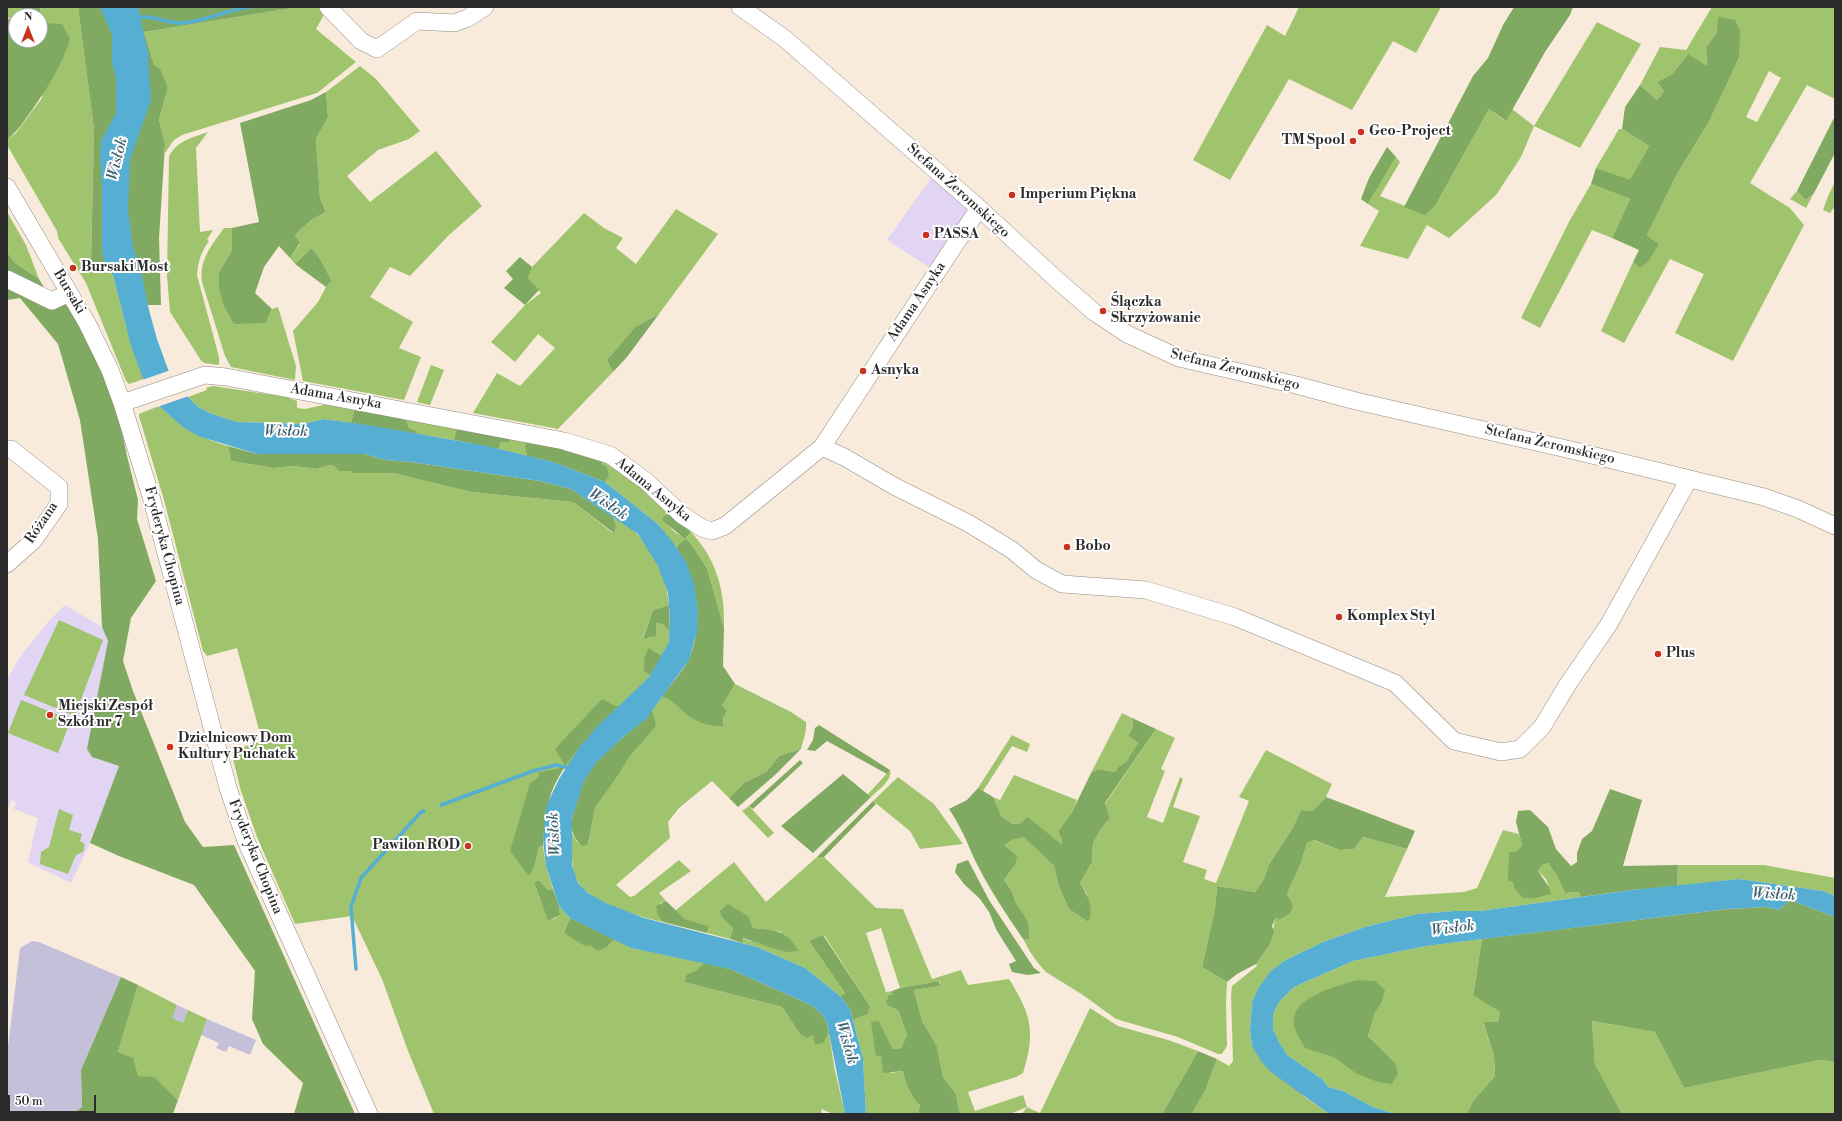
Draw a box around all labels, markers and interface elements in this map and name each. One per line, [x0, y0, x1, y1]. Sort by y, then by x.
north arrow [8, 8, 48, 48]
text: N [24, 10, 32, 24]
place label: Geo-Project [1369, 124, 1451, 140]
marker: Geo-Project [1356, 127, 1366, 137]
place label: TM Spool [1282, 133, 1345, 149]
water label: Wisłok [104, 136, 132, 182]
marker: TM Spool [1348, 136, 1358, 146]
street label: Stefana Żeromskiego [903, 140, 1013, 242]
place label: Imperium Piękna [1020, 187, 1136, 203]
marker: Imperium Piękna [1007, 190, 1017, 200]
place label: PASSA [934, 227, 979, 243]
marker: PASSA [921, 230, 931, 240]
street label: Adama Asnyka [884, 259, 950, 345]
place label: Bursaki Most [81, 260, 168, 276]
marker: Bursaki Most [68, 263, 78, 273]
street label: Bursaki [49, 267, 89, 317]
place label: Ślączka Skrzyżowanie [1111, 295, 1201, 328]
marker: Ślączka Skrzyżowanie [1098, 306, 1108, 316]
street label: Stefana Żeromskiego [1169, 346, 1301, 394]
place label: Asnyka [871, 363, 919, 379]
marker: Asnyka [858, 366, 868, 376]
street label: Adama Asnyka [289, 381, 383, 413]
street label: Stefana Żeromskiego [1483, 422, 1617, 468]
water label: Wisłok [264, 423, 308, 441]
street label: Adama Asnyka [612, 454, 694, 526]
street label: Fryderyka Chopina [140, 485, 188, 607]
water label: Wisłok [585, 485, 631, 525]
street label: Różana [22, 499, 62, 547]
place label: Bobo [1075, 539, 1111, 555]
marker: Bobo [1062, 542, 1072, 552]
place label: Komplex Styl [1347, 609, 1435, 625]
marker: Komplex Styl [1334, 612, 1344, 622]
place label: Plus [1666, 646, 1695, 662]
marker: Plus [1653, 649, 1663, 659]
place label: Miejski Zespół Szkół nr 7 [58, 699, 153, 732]
marker: Miejski Zespół Szkół nr 7 [45, 710, 55, 720]
place label: Dzielnicowy Dom Kultury Puchatek [178, 731, 296, 764]
marker: Dzielnicowy Dom Kultury Puchatek [165, 742, 175, 752]
street label: Fryderyka Chopina [224, 797, 286, 917]
water label: Wisłok [545, 812, 565, 856]
place label: Pawilon ROD [373, 838, 460, 854]
marker: Pawilon ROD [463, 841, 473, 851]
water label: Wisłok [1752, 885, 1796, 905]
water label: Wisłok [1430, 917, 1476, 941]
water label: Wisłok [831, 1020, 861, 1066]
scale bar [10, 1087, 98, 1113]
text: 50 m [15, 1094, 43, 1109]

